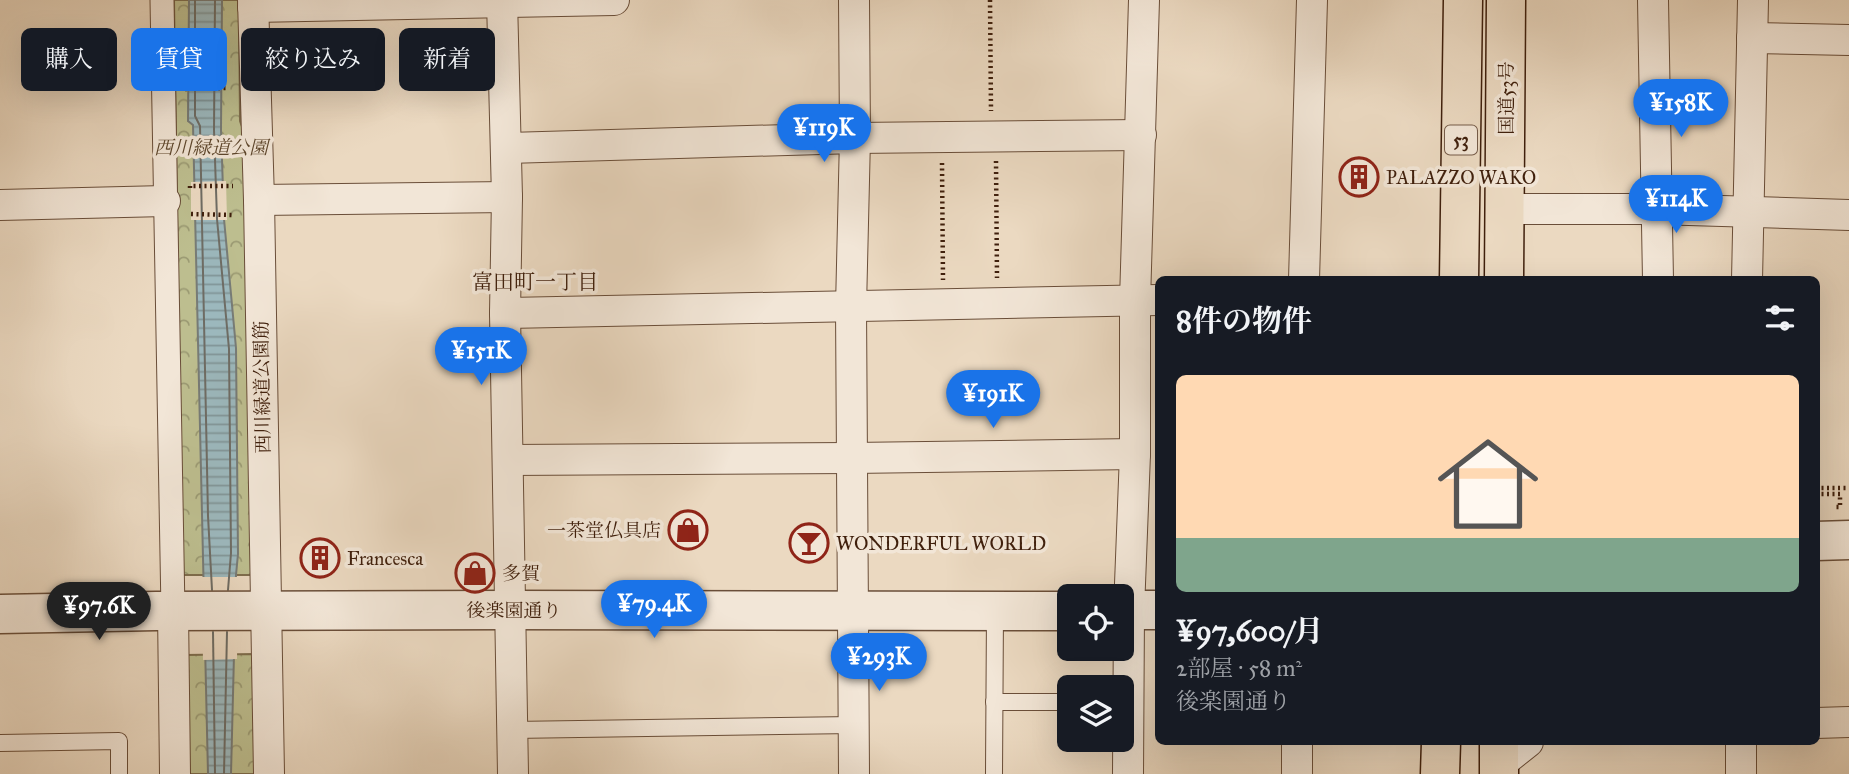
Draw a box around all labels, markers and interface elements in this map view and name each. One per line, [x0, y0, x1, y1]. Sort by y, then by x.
chip: 購入 [21, 28, 117, 91]
chip: 賃貸 [131, 28, 227, 91]
chip: 絞り込み [241, 28, 385, 91]
chip: 新着 [399, 28, 495, 91]
street label: 国道53号 [1495, 61, 1518, 135]
pin: ¥158K [1632, 80, 1730, 139]
text: ¥158K [1649, 88, 1713, 116]
pin: ¥119K [775, 104, 873, 164]
text: ¥119K [793, 113, 855, 141]
road number: 53 [1445, 125, 1477, 154]
park label: 西川緑道公園 [154, 136, 271, 159]
building icon: PALAZZO WAKO [1338, 156, 1380, 198]
place label: PALAZZO WAKO [1386, 166, 1536, 189]
pin: ¥114K [1627, 176, 1725, 235]
text: ¥114K [1645, 184, 1707, 212]
district label: 富田町一丁目 [472, 269, 598, 295]
icon: filters [1761, 299, 1799, 337]
text: 8件の物件 [1176, 303, 1312, 339]
street label: 西川緑道公園筋 [249, 320, 275, 454]
pin: ¥151K [432, 328, 530, 387]
text: ¥151K [451, 336, 511, 364]
pin: ¥191K [944, 370, 1042, 430]
text: ¥191K [962, 379, 1024, 407]
icon: home [1425, 421, 1551, 547]
shop icon: 一茶堂仏具店 [667, 509, 709, 551]
place label: 一茶堂仏具店 [547, 519, 661, 542]
bar icon: WONDERFUL WORLD [788, 522, 830, 564]
place label: WONDERFUL WORLD [836, 532, 1046, 555]
building icon: Francesca [299, 537, 341, 579]
place label: Francesca [347, 547, 424, 570]
shop icon: 多賀 [454, 552, 496, 594]
place label: 多賀 [502, 562, 540, 585]
pin: ¥79.4K [597, 580, 711, 640]
pin: ¥97.6K [42, 582, 156, 642]
map controls [1057, 584, 1134, 752]
button: locate [1057, 584, 1134, 661]
text: ¥79.4K [617, 589, 691, 617]
text: ¥97.6K [63, 591, 135, 619]
street label: 後楽園通り [466, 599, 562, 622]
text: ¥97,600/月 [1176, 613, 1324, 649]
pin: ¥293K [830, 634, 928, 693]
text: ¥293K [847, 642, 911, 670]
text: 2部屋 · 58 m² [1176, 654, 1302, 682]
button: layers [1057, 675, 1134, 752]
text: 後楽園通り [1176, 687, 1291, 715]

